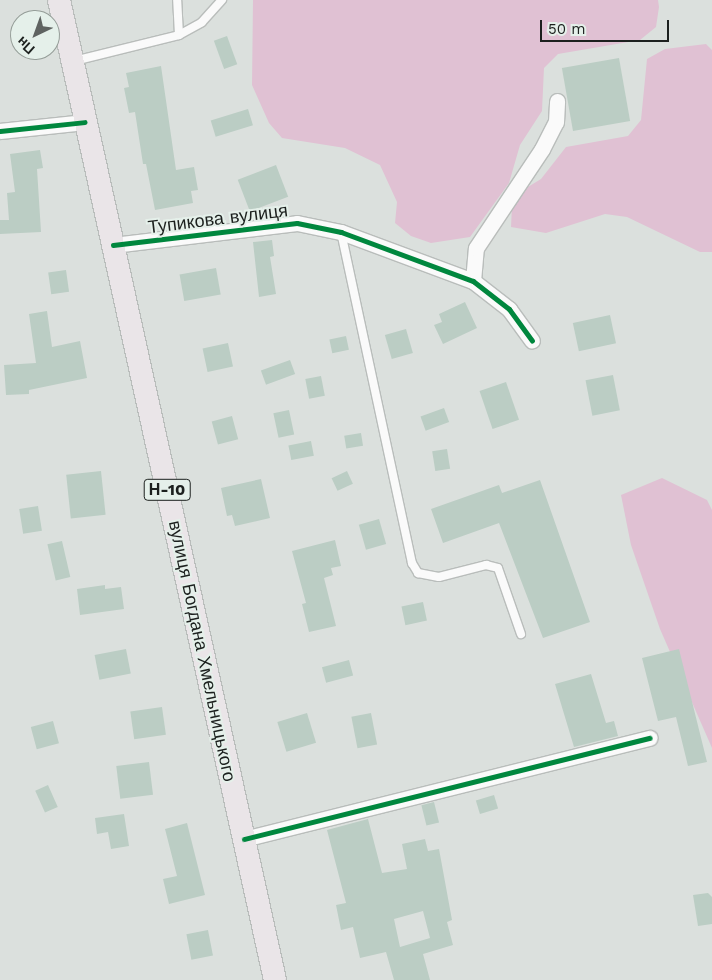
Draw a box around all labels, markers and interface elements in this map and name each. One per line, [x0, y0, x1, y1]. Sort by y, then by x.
north arrow [10, 10, 60, 60]
scale bar [542, 10, 671, 42]
text: 50 m [548, 20, 585, 38]
text: Пн [13, 33, 38, 58]
street label: Тупикова вулиця [147, 200, 289, 238]
road number: Н-10 [143, 476, 191, 504]
street label: вулиця Богдана Хмельницького [164, 518, 240, 784]

